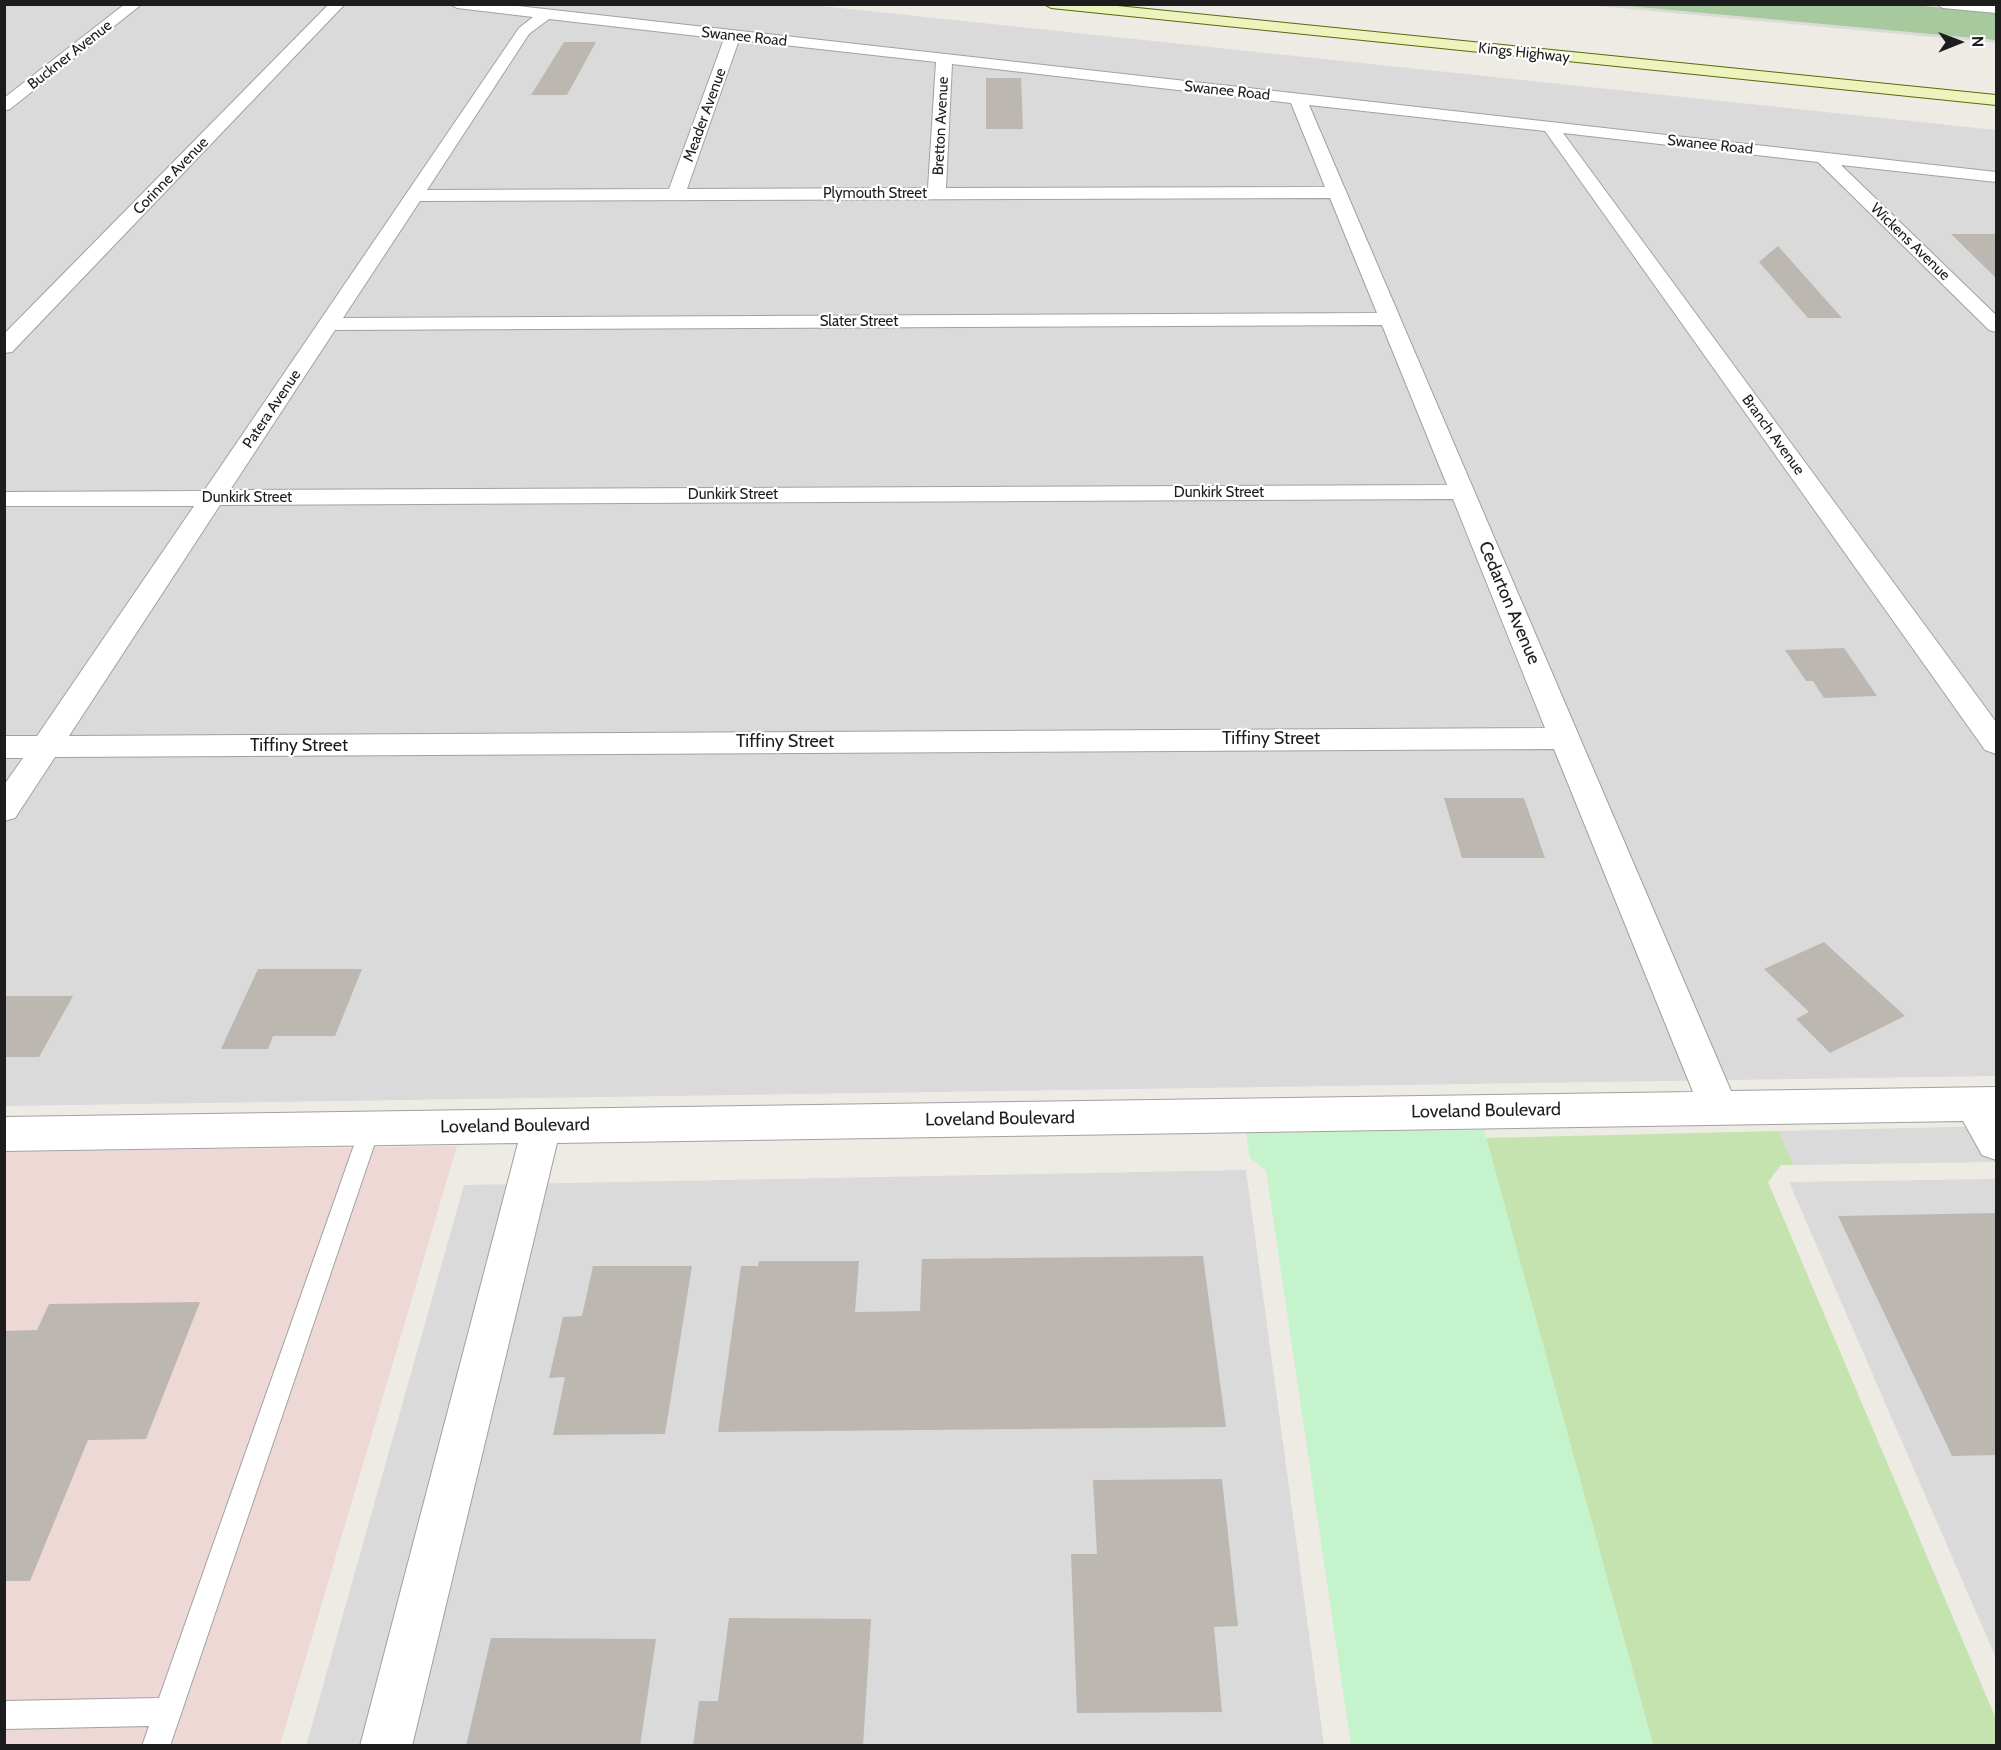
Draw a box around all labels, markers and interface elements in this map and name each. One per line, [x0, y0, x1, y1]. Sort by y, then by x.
north arrow [1929, 12, 1989, 72]
street label: Buckner Avenue [24, 17, 116, 93]
street label: Swanee Road [700, 24, 788, 50]
text: N [1968, 36, 1987, 47]
street label: Kings Highway [1477, 39, 1571, 67]
street label: Meader Avenue [680, 66, 730, 164]
street label: Bretton Avenue [929, 76, 953, 176]
street label: Swanee Road [1183, 78, 1271, 104]
street label: Swanee Road [1666, 132, 1754, 158]
street label: Corinne Avenue [130, 134, 212, 218]
street label: Plymouth Street [823, 185, 927, 203]
street label: Wickens Avenue [1866, 200, 1954, 284]
street label: Slater Street [820, 313, 898, 331]
street label: Patera Avenue [239, 366, 305, 452]
street label: Branch Avenue [1738, 391, 1808, 479]
street label: Dunkirk Street [1174, 484, 1264, 502]
street label: Dunkirk Street [688, 486, 778, 504]
street label: Dunkirk Street [202, 489, 292, 507]
street label: Cedarton Avenue [1473, 538, 1545, 668]
street label: Tiffiny Street [1222, 728, 1320, 750]
street label: Tiffiny Street [736, 731, 834, 753]
street label: Tiffiny Street [250, 735, 348, 757]
street label: Loveland Boulevard [1411, 1099, 1561, 1123]
street label: Loveland Boulevard [925, 1107, 1075, 1131]
street label: Loveland Boulevard [440, 1114, 590, 1138]

